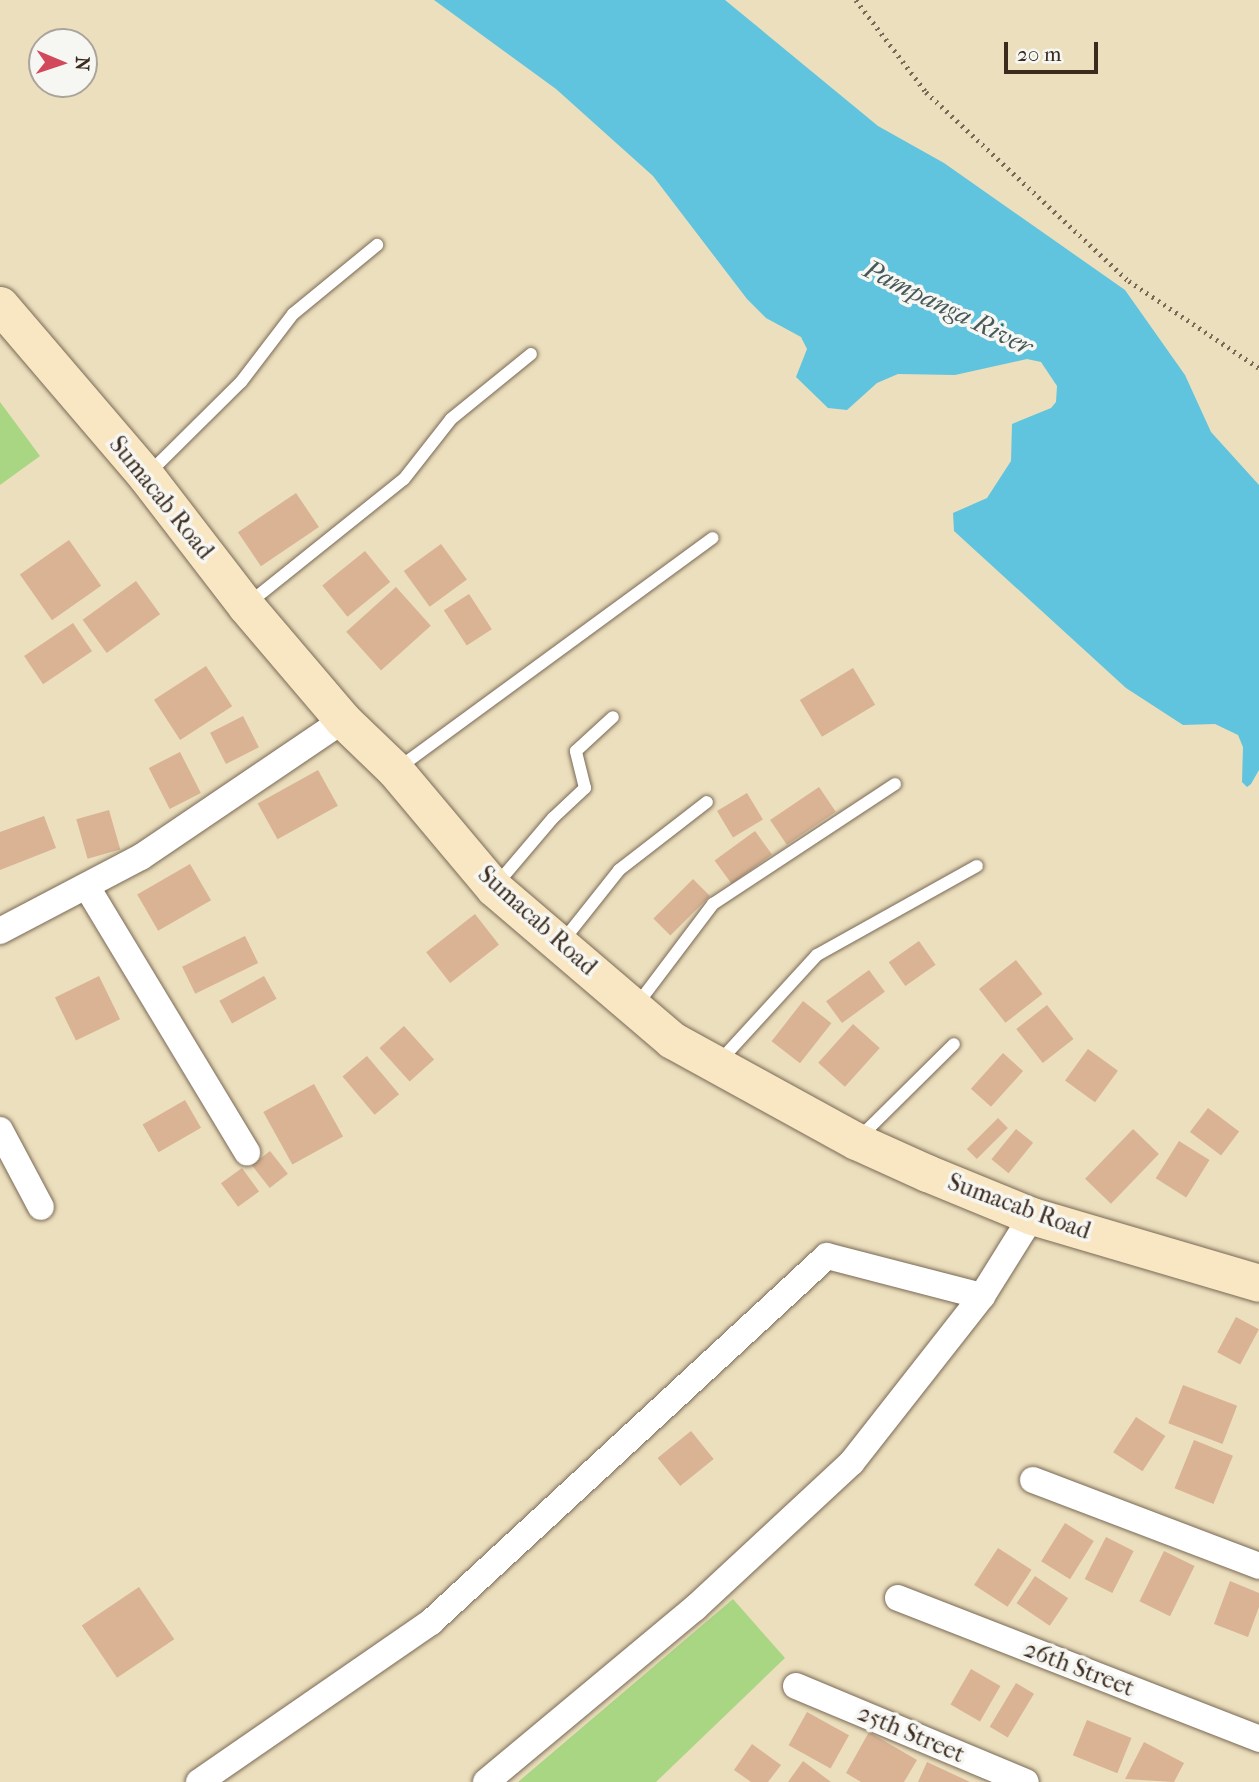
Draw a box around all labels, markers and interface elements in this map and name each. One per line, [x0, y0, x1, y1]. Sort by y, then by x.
north arrow [28, 28, 98, 98]
scale bar [1007, 28, 1102, 72]
text: 20 m [1017, 42, 1061, 66]
text: N [71, 56, 93, 71]
water label: Pampanga River [858, 254, 1038, 362]
street label: Sumacab Road [103, 431, 219, 565]
street label: Sumacab Road [472, 860, 602, 982]
street label: Sumacab Road [944, 1168, 1094, 1246]
street label: 26th Street [1020, 1635, 1138, 1703]
street label: 25th Street [853, 1699, 969, 1769]

